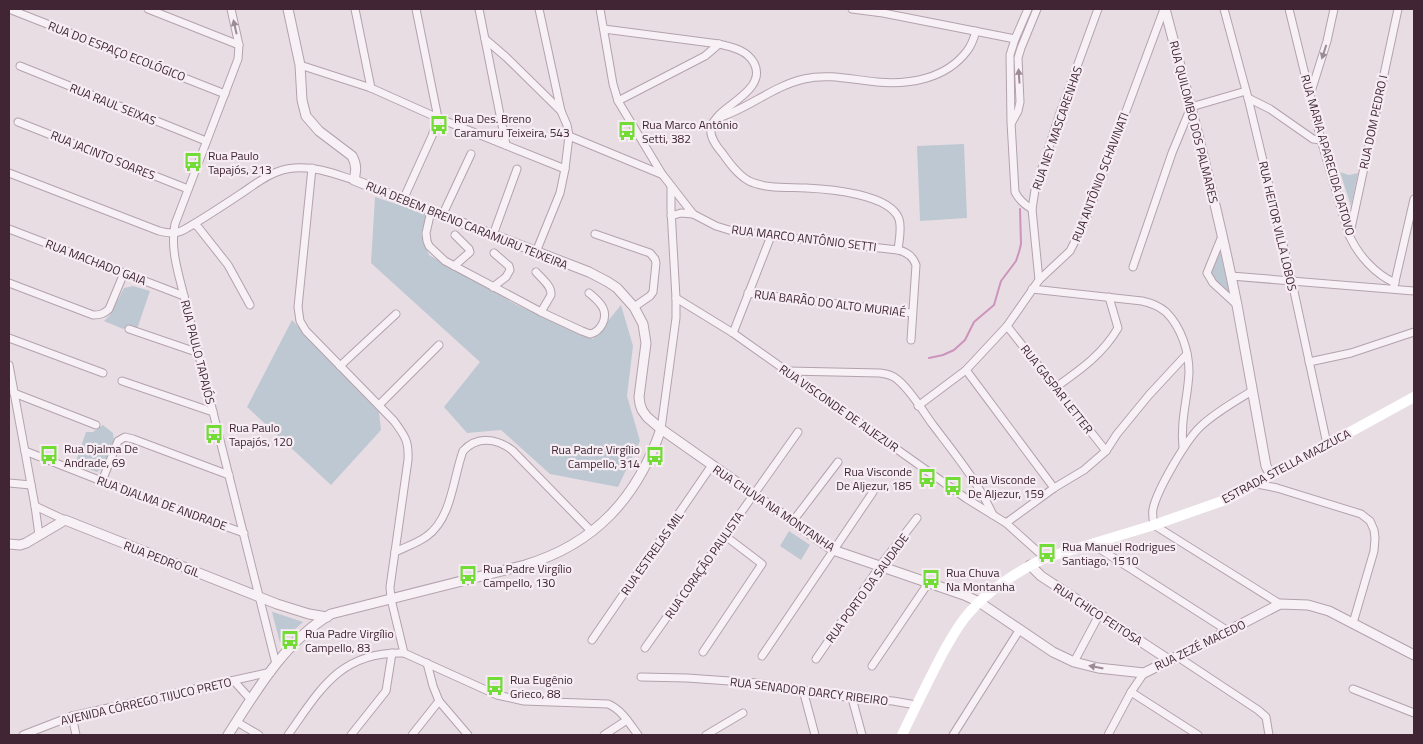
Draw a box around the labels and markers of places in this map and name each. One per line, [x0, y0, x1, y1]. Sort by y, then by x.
place label: Rua Des. Breno Caramuru Teixeira, 543 [454, 109, 570, 142]
bus stop icon: Rua Des. Breno Caramuru Teixeira, 543 [428, 114, 450, 136]
place label: Rua Marco Antônio Setti, 382 [642, 115, 738, 148]
bus stop icon: Rua Marco Antônio Setti, 382 [616, 120, 638, 142]
place label: Rua Paulo Tapajós, 213 [208, 146, 272, 179]
bus stop icon: Rua Paulo Tapajós, 213 [182, 151, 204, 173]
place label: Rua Paulo Tapajós, 120 [229, 418, 293, 451]
bus stop icon: Rua Paulo Tapajós, 120 [203, 423, 225, 445]
place label: Rua Djalma De Andrade, 69 [64, 439, 138, 472]
place label: Rua Padre Virgílio Campello, 314 [551, 440, 640, 473]
bus stop icon: Rua Djalma De Andrade, 69 [38, 444, 60, 466]
bus stop icon: Rua Padre Virgílio Campello, 314 [644, 445, 666, 467]
place label: Rua Visconde De Aljezur, 185 [836, 462, 912, 495]
bus stop icon: Rua Visconde De Aljezur, 185 [916, 467, 938, 489]
place label: Rua Visconde De Aljezur, 159 [968, 470, 1044, 503]
bus stop icon: Rua Visconde De Aljezur, 159 [942, 475, 964, 497]
place label: Rua Manuel Rodrigues Santiago, 1510 [1062, 537, 1176, 570]
bus stop icon: Rua Manuel Rodrigues Santiago, 1510 [1036, 542, 1058, 564]
place label: Rua Padre Virgílio Campello, 130 [483, 559, 572, 592]
place label: Rua Chuva Na Montanha [946, 563, 1015, 596]
bus stop icon: Rua Padre Virgílio Campello, 130 [457, 564, 479, 586]
bus stop icon: Rua Chuva Na Montanha [920, 568, 942, 590]
place label: Rua Padre Virgílio Campello, 83 [305, 624, 394, 657]
bus stop icon: Rua Padre Virgílio Campello, 83 [279, 629, 301, 651]
place label: Rua Eugênio Grieco, 88 [510, 670, 573, 703]
bus stop icon: Rua Eugênio Grieco, 88 [484, 675, 506, 697]

